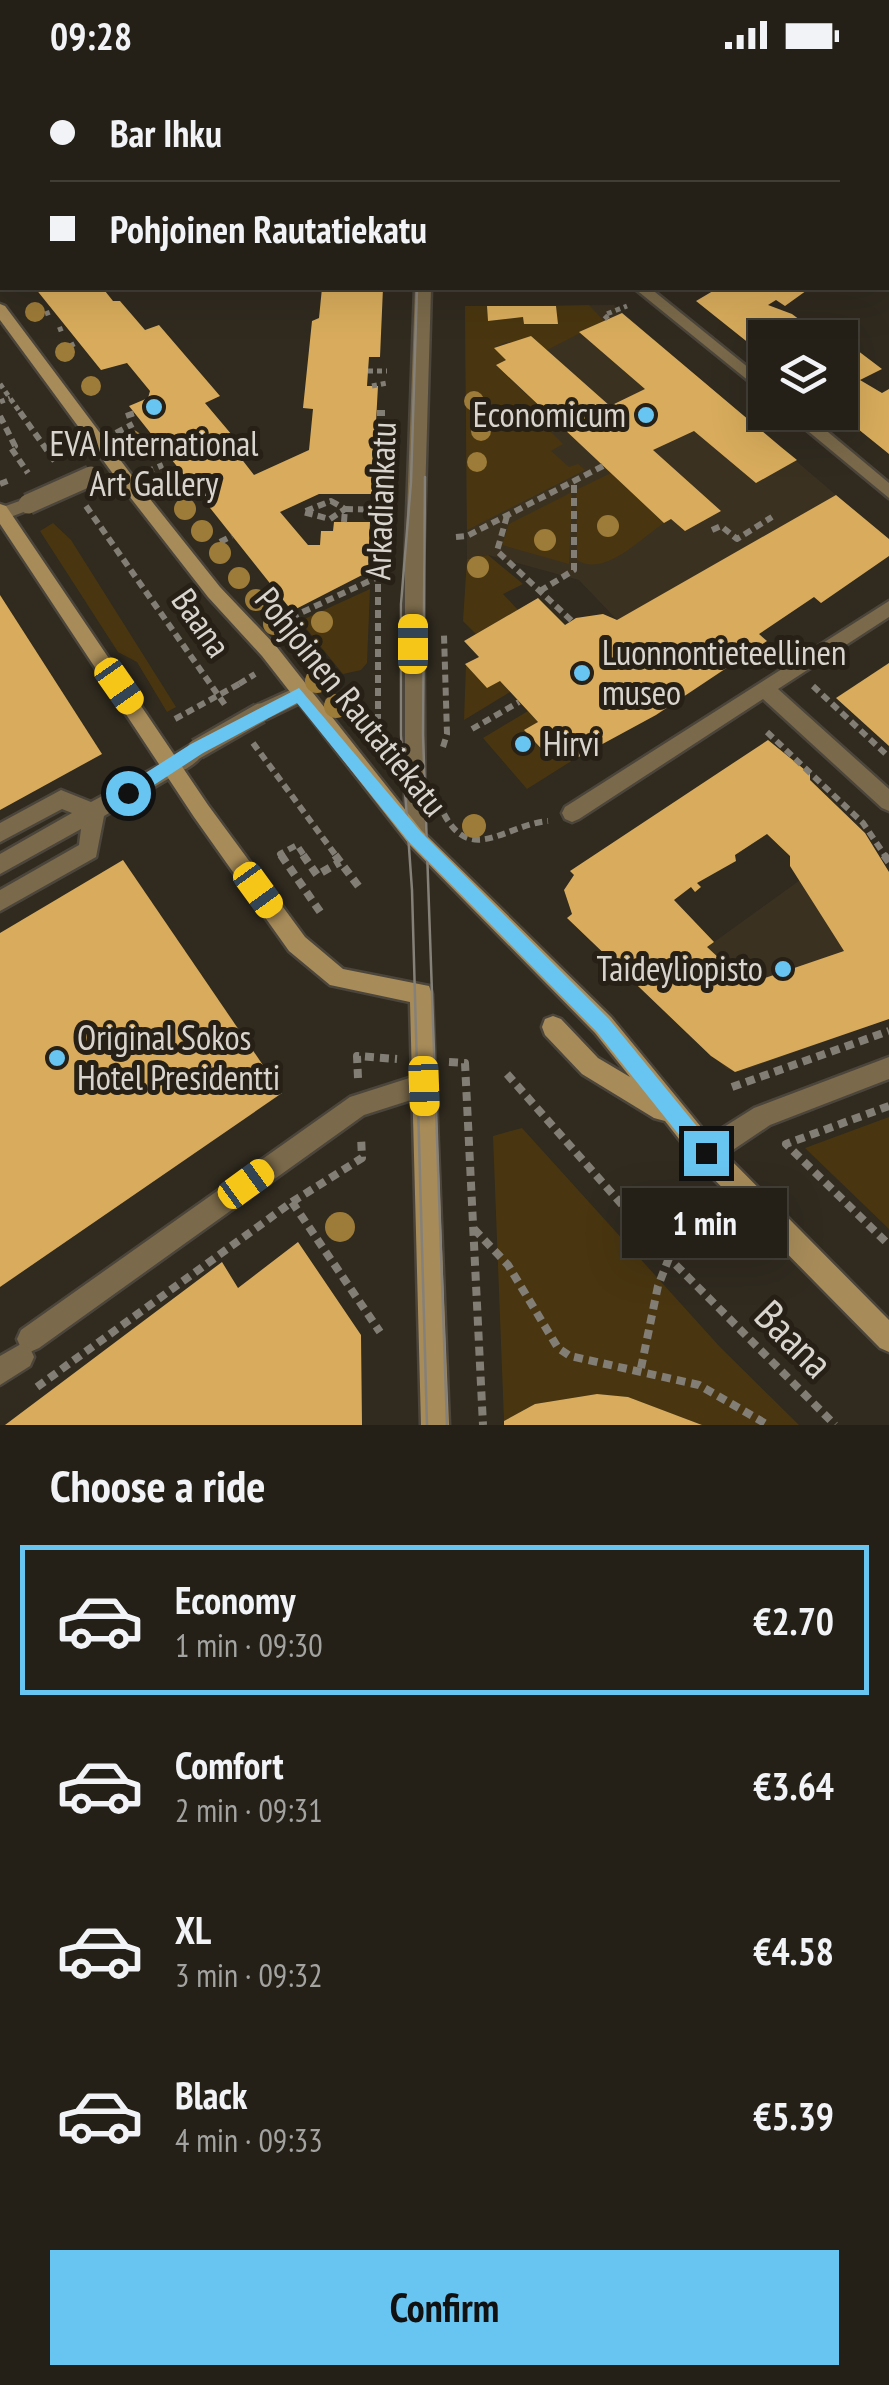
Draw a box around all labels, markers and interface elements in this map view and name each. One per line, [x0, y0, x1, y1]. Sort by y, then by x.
text: 09:28 [50, 11, 132, 60]
text: Bar Ihku [110, 108, 222, 157]
text: Pohjoinen Rautatiekatu [110, 204, 427, 253]
map controls [748, 320, 858, 430]
button: layers [748, 320, 858, 430]
place label: Economicum [473, 391, 626, 437]
marker: EVA International Art Gallery [143, 396, 165, 418]
marker: Economicum [635, 404, 657, 426]
place label: EVA International Art Gallery [50, 420, 258, 506]
street label: Arkadiankatu [354, 421, 406, 581]
street label: Pohjoinen Rautatiekatu [245, 577, 458, 825]
street label: Baana [162, 579, 242, 666]
car [398, 614, 428, 674]
place label: Luonnontieteellinen museo [602, 629, 846, 715]
car [90, 653, 148, 719]
marker: Luonnontieteellinen museo [571, 662, 593, 684]
place label: Hirvi [543, 720, 600, 766]
marker: Hirvi [512, 733, 534, 755]
route start [106, 771, 151, 816]
car [228, 857, 288, 923]
place label: Taideyliopisto [597, 945, 763, 991]
marker: Taideyliopisto [772, 958, 794, 980]
place label: Original Sokos Hotel Presidentti [77, 1014, 280, 1100]
marker: Original Sokos Hotel Presidentti [46, 1047, 68, 1069]
car [408, 1055, 440, 1117]
route end [684, 1131, 729, 1176]
car [213, 1154, 279, 1214]
callout: 1 min [624, 1188, 788, 1258]
text: 1 min [672, 1202, 737, 1244]
street label: Baana [744, 1288, 845, 1389]
text: Choose a ride [50, 1456, 265, 1514]
icon: car [55, 1575, 145, 1665]
text: Economy [175, 1575, 295, 1624]
text: €2.70 [753, 1596, 834, 1645]
text: 1 min · 09:30 [175, 1624, 323, 1666]
icon: car [55, 1740, 145, 1830]
text: Comfort [175, 1740, 284, 1789]
text: €3.64 [753, 1761, 834, 1810]
text: 2 min · 09:31 [175, 1789, 323, 1831]
icon: car [55, 1905, 145, 1995]
text: XL [175, 1905, 211, 1954]
text: €4.58 [753, 1926, 834, 1975]
text: 3 min · 09:32 [175, 1954, 323, 1996]
icon: car [55, 2070, 145, 2160]
text: Black [175, 2070, 248, 2119]
text: €5.39 [753, 2091, 834, 2140]
text: 4 min · 09:33 [175, 2119, 323, 2161]
button: Confirm [50, 2250, 839, 2365]

